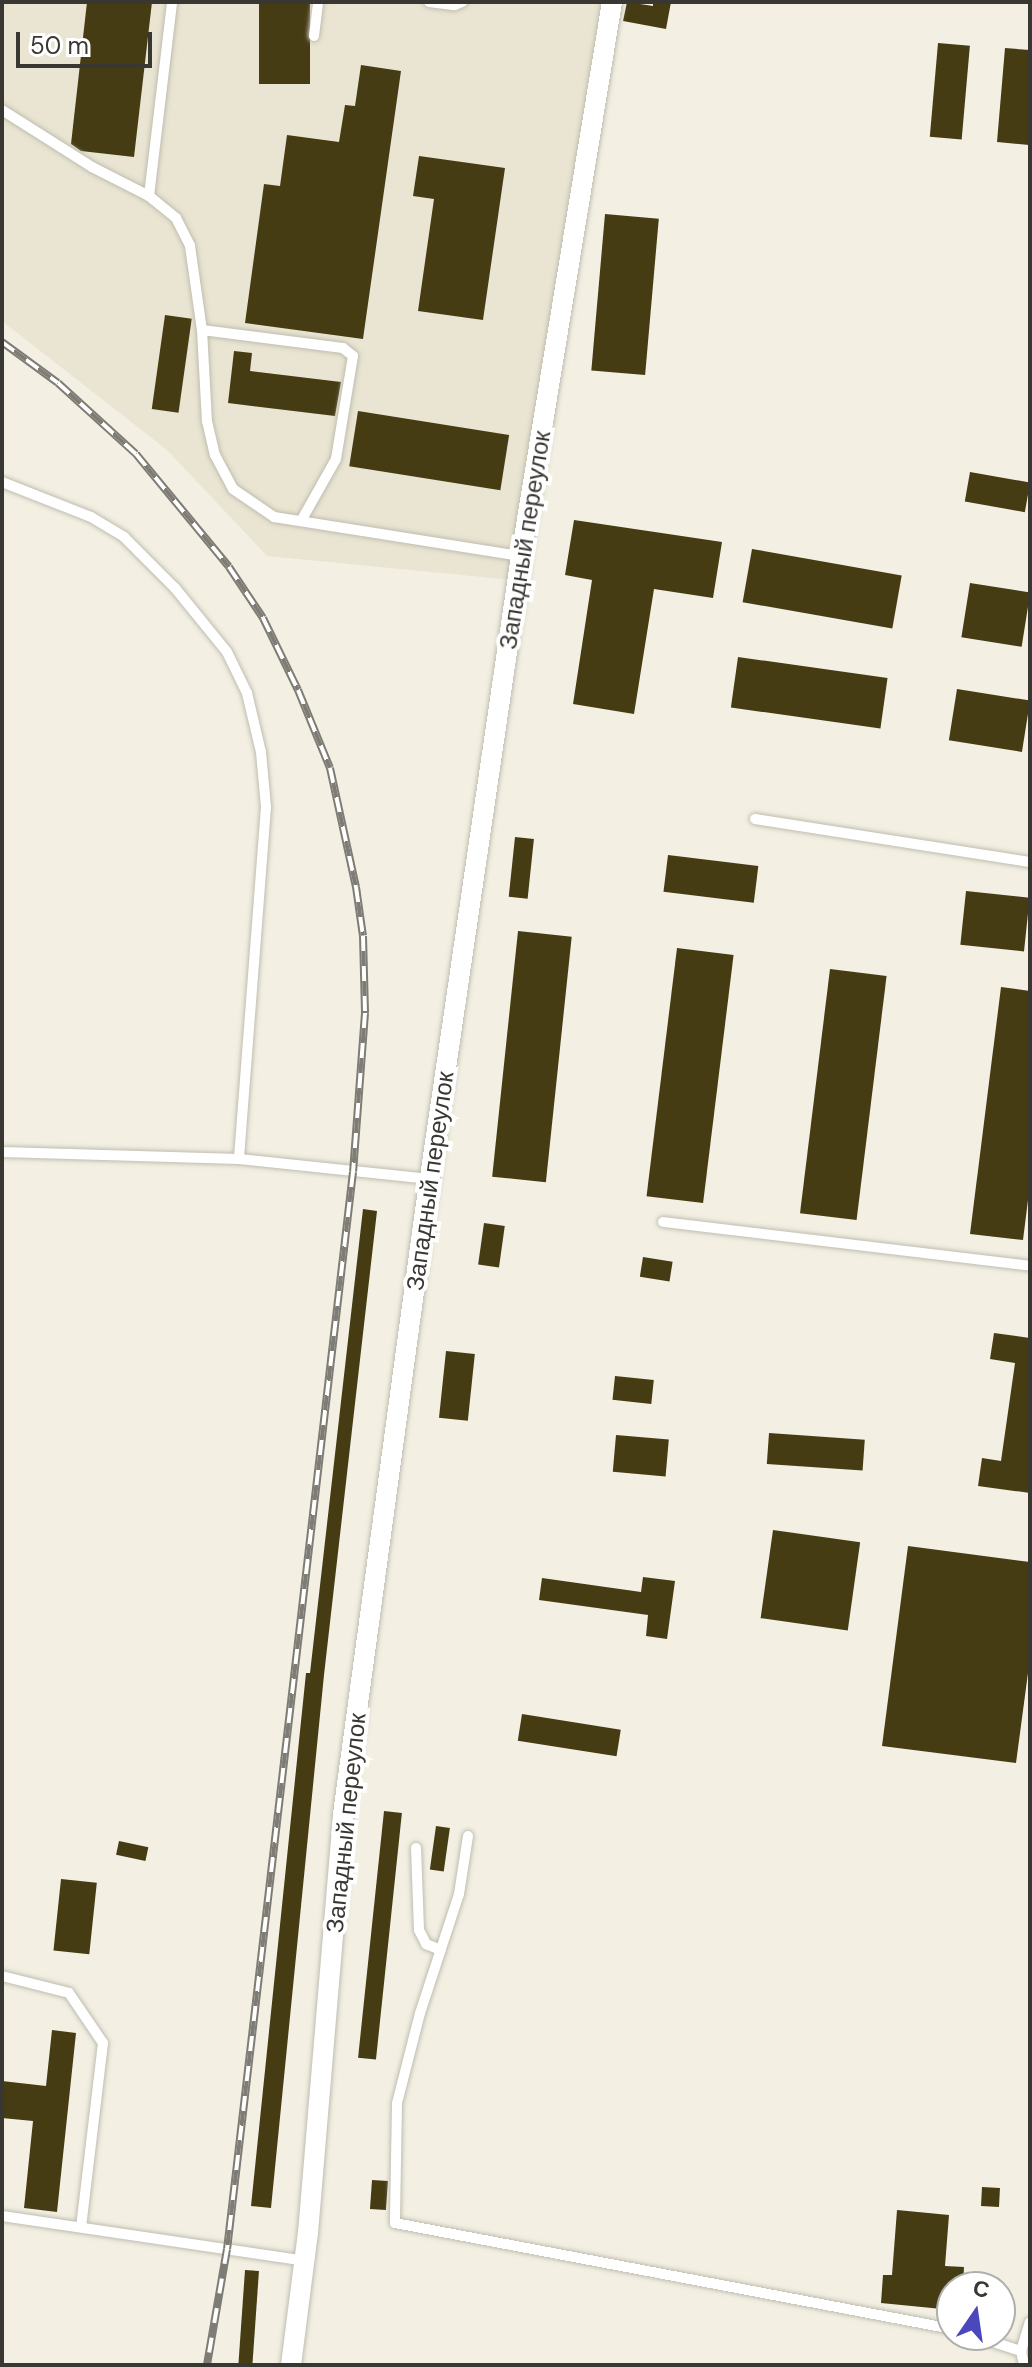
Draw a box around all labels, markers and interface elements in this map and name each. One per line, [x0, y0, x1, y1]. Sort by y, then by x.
scale bar [20, 16, 156, 66]
text: 50 m [30, 30, 89, 61]
street label: Западный переулок [494, 429, 556, 651]
street label: Западный переулок [400, 1070, 460, 1292]
street label: Западный переулок [320, 1712, 372, 1934]
north arrow [936, 2271, 1016, 2351]
text: С [970, 2273, 992, 2305]

